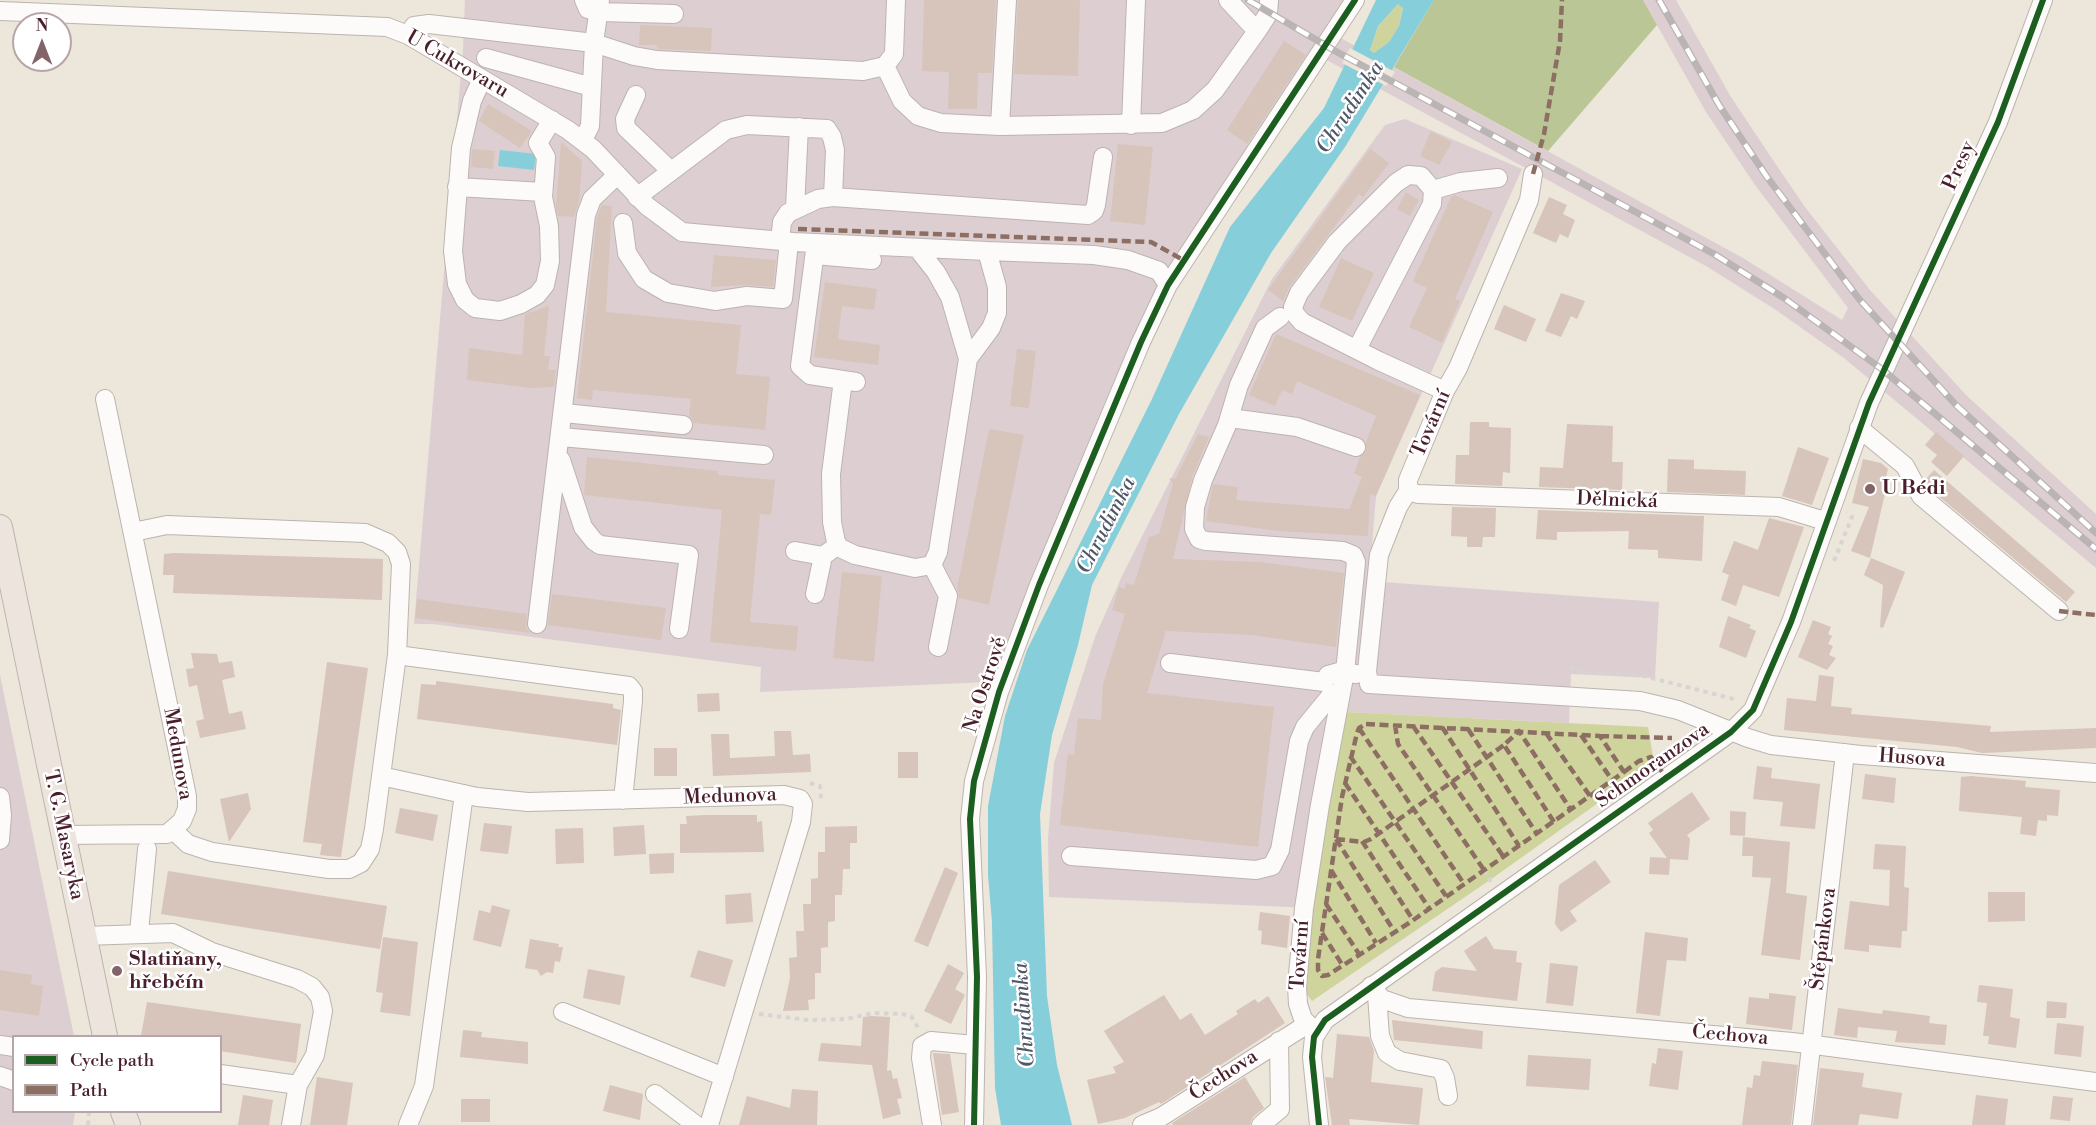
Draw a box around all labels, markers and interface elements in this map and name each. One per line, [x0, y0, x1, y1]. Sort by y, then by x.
north arrow [12, 12, 72, 72]
text: N [36, 16, 48, 36]
street label: U Cukrovaru [402, 26, 512, 104]
water label: Chrudimka [1312, 57, 1390, 159]
street label: Presy [1939, 138, 1981, 194]
street label: Tovární [1407, 387, 1457, 461]
water label: Chrudimka [1072, 474, 1142, 578]
place label: U Bédi [1882, 477, 1945, 501]
marker: U Bédi [1863, 482, 1877, 496]
street label: Dělnická [1576, 488, 1658, 514]
street label: Na Ostrově [959, 634, 1013, 736]
street label: Medunova [157, 706, 197, 802]
street label: Schmoranzova [1592, 718, 1714, 814]
street label: Husova [1878, 745, 1946, 773]
street label: T. G. Masaryka [38, 768, 88, 902]
street label: Medunova [683, 783, 777, 811]
street label: Štěpánkova [1806, 886, 1842, 992]
street label: Tovární [1287, 919, 1315, 991]
place label: Slatiňany, hřebčín [129, 948, 222, 995]
water label: Chrudimka [1009, 962, 1041, 1068]
marker: Slatiňany, hřebčín [110, 964, 124, 978]
street label: Čechova [1691, 1021, 1769, 1051]
legend [12, 1035, 222, 1113]
street label: Čechova [1185, 1045, 1263, 1107]
text: Cycle path [70, 1049, 154, 1072]
text: Path [70, 1079, 108, 1102]

